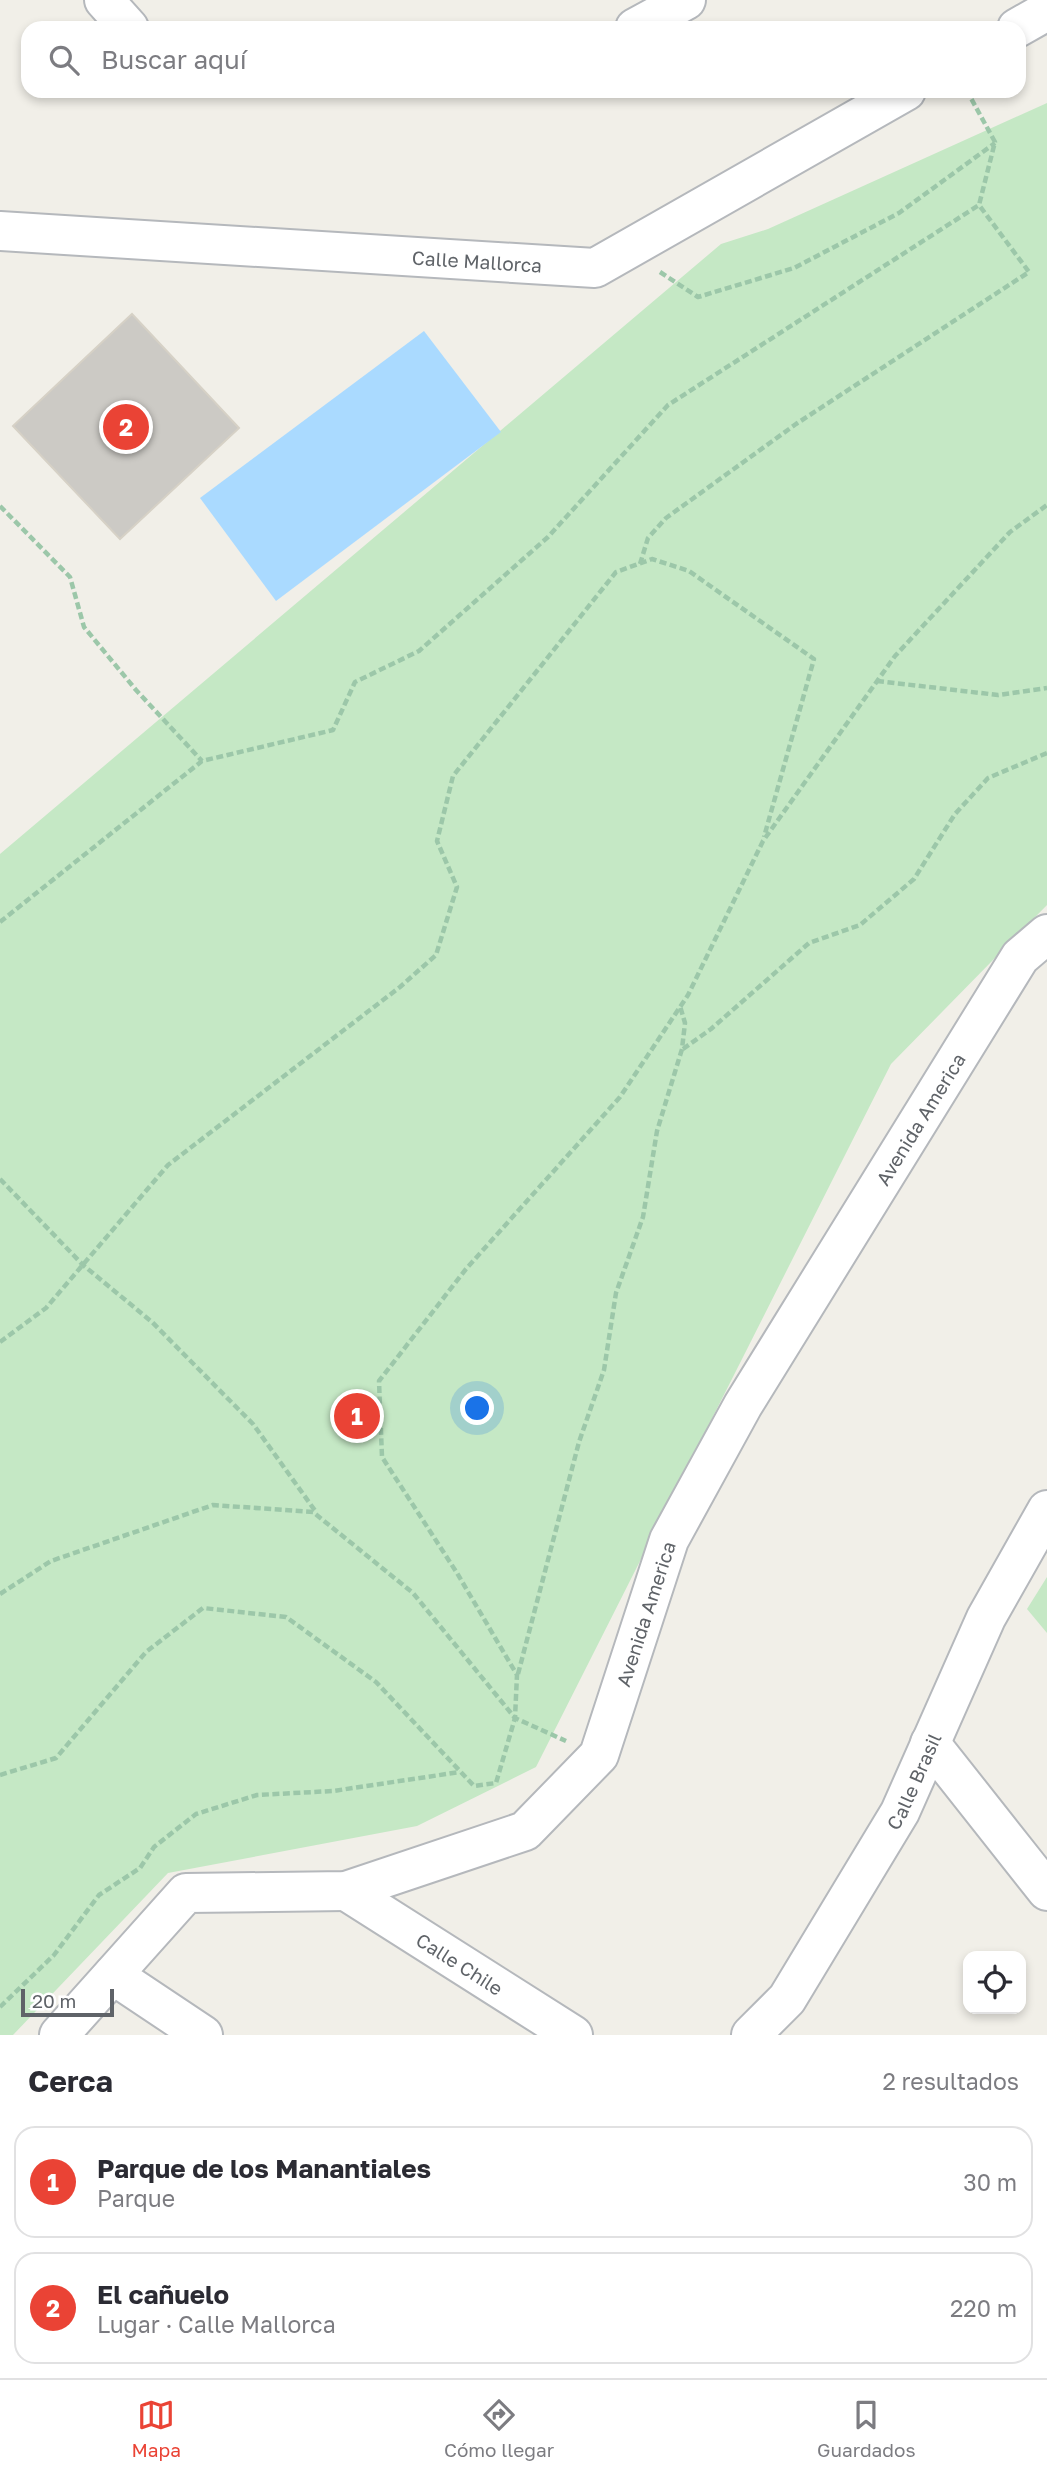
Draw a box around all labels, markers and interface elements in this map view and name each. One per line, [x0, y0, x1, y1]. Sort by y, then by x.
search box [21, 21, 1026, 98]
icon: search [45, 41, 83, 79]
text: Buscar aquí [101, 44, 247, 75]
street label: Calle Mallorca [411, 245, 543, 276]
pin: 2 [103, 401, 149, 453]
street label: Avenida America [870, 1048, 970, 1189]
pin: 1 [334, 1390, 380, 1442]
your location [460, 1391, 494, 1425]
street label: Avenida America [611, 1538, 679, 1689]
street label: Calle Brasil [881, 1729, 945, 1833]
street label: Calle Chile [412, 1927, 508, 1999]
map controls [963, 1951, 1026, 2014]
button: locate [963, 1951, 1026, 2014]
scale bar [21, 1986, 114, 2018]
text: 20 m [32, 1989, 76, 2012]
text: Cerca [28, 2063, 113, 2099]
text: 2 resultados [882, 2067, 1019, 2095]
text: Parque de los Manantiales [97, 2153, 431, 2184]
text: 1 [47, 2168, 59, 2196]
text: 30 m [963, 2168, 1017, 2196]
text: Parque [97, 2184, 175, 2212]
text: El cañuelo [97, 2279, 229, 2310]
text: 2 [46, 2294, 60, 2322]
text: 220 m [950, 2294, 1017, 2322]
text: Lugar · Calle Mallorca [97, 2310, 336, 2338]
tab: Mapa [131, 2396, 181, 2461]
tab: Cómo llegar [444, 2396, 554, 2461]
tab: Guardados [817, 2396, 915, 2461]

